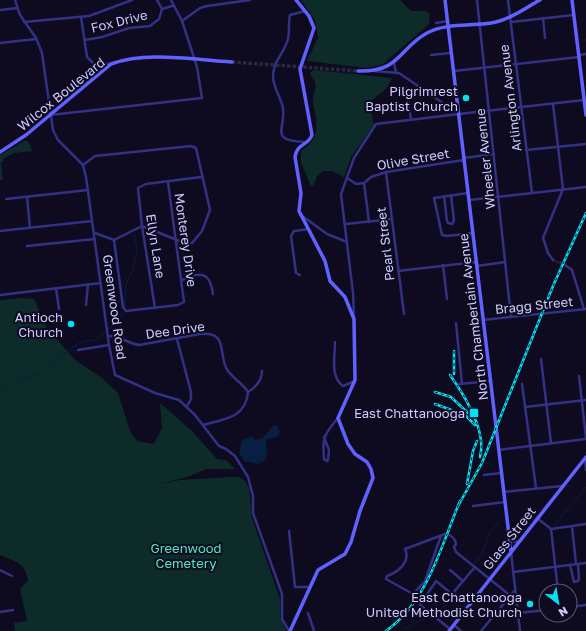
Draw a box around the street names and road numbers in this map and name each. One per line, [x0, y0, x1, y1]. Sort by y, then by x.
street label: Fox Drive [89, 6, 149, 36]
street label: Arlington Avenue [496, 44, 524, 152]
street label: Wilcox Boulevard [14, 54, 108, 134]
street label: Wheeler Avenue [472, 108, 498, 210]
street label: Olive Street [375, 145, 451, 173]
street label: Monterey Drive [171, 192, 201, 288]
street label: Pearl Street [373, 206, 397, 282]
street label: Ellyn Lane [143, 213, 169, 279]
street label: North Chamberlain Avenue [455, 233, 491, 401]
street label: Greenwood Road [100, 253, 130, 361]
street label: Bragg Street [494, 293, 574, 317]
street label: Dee Drive [144, 318, 206, 342]
street label: Glass Street [479, 503, 539, 573]

